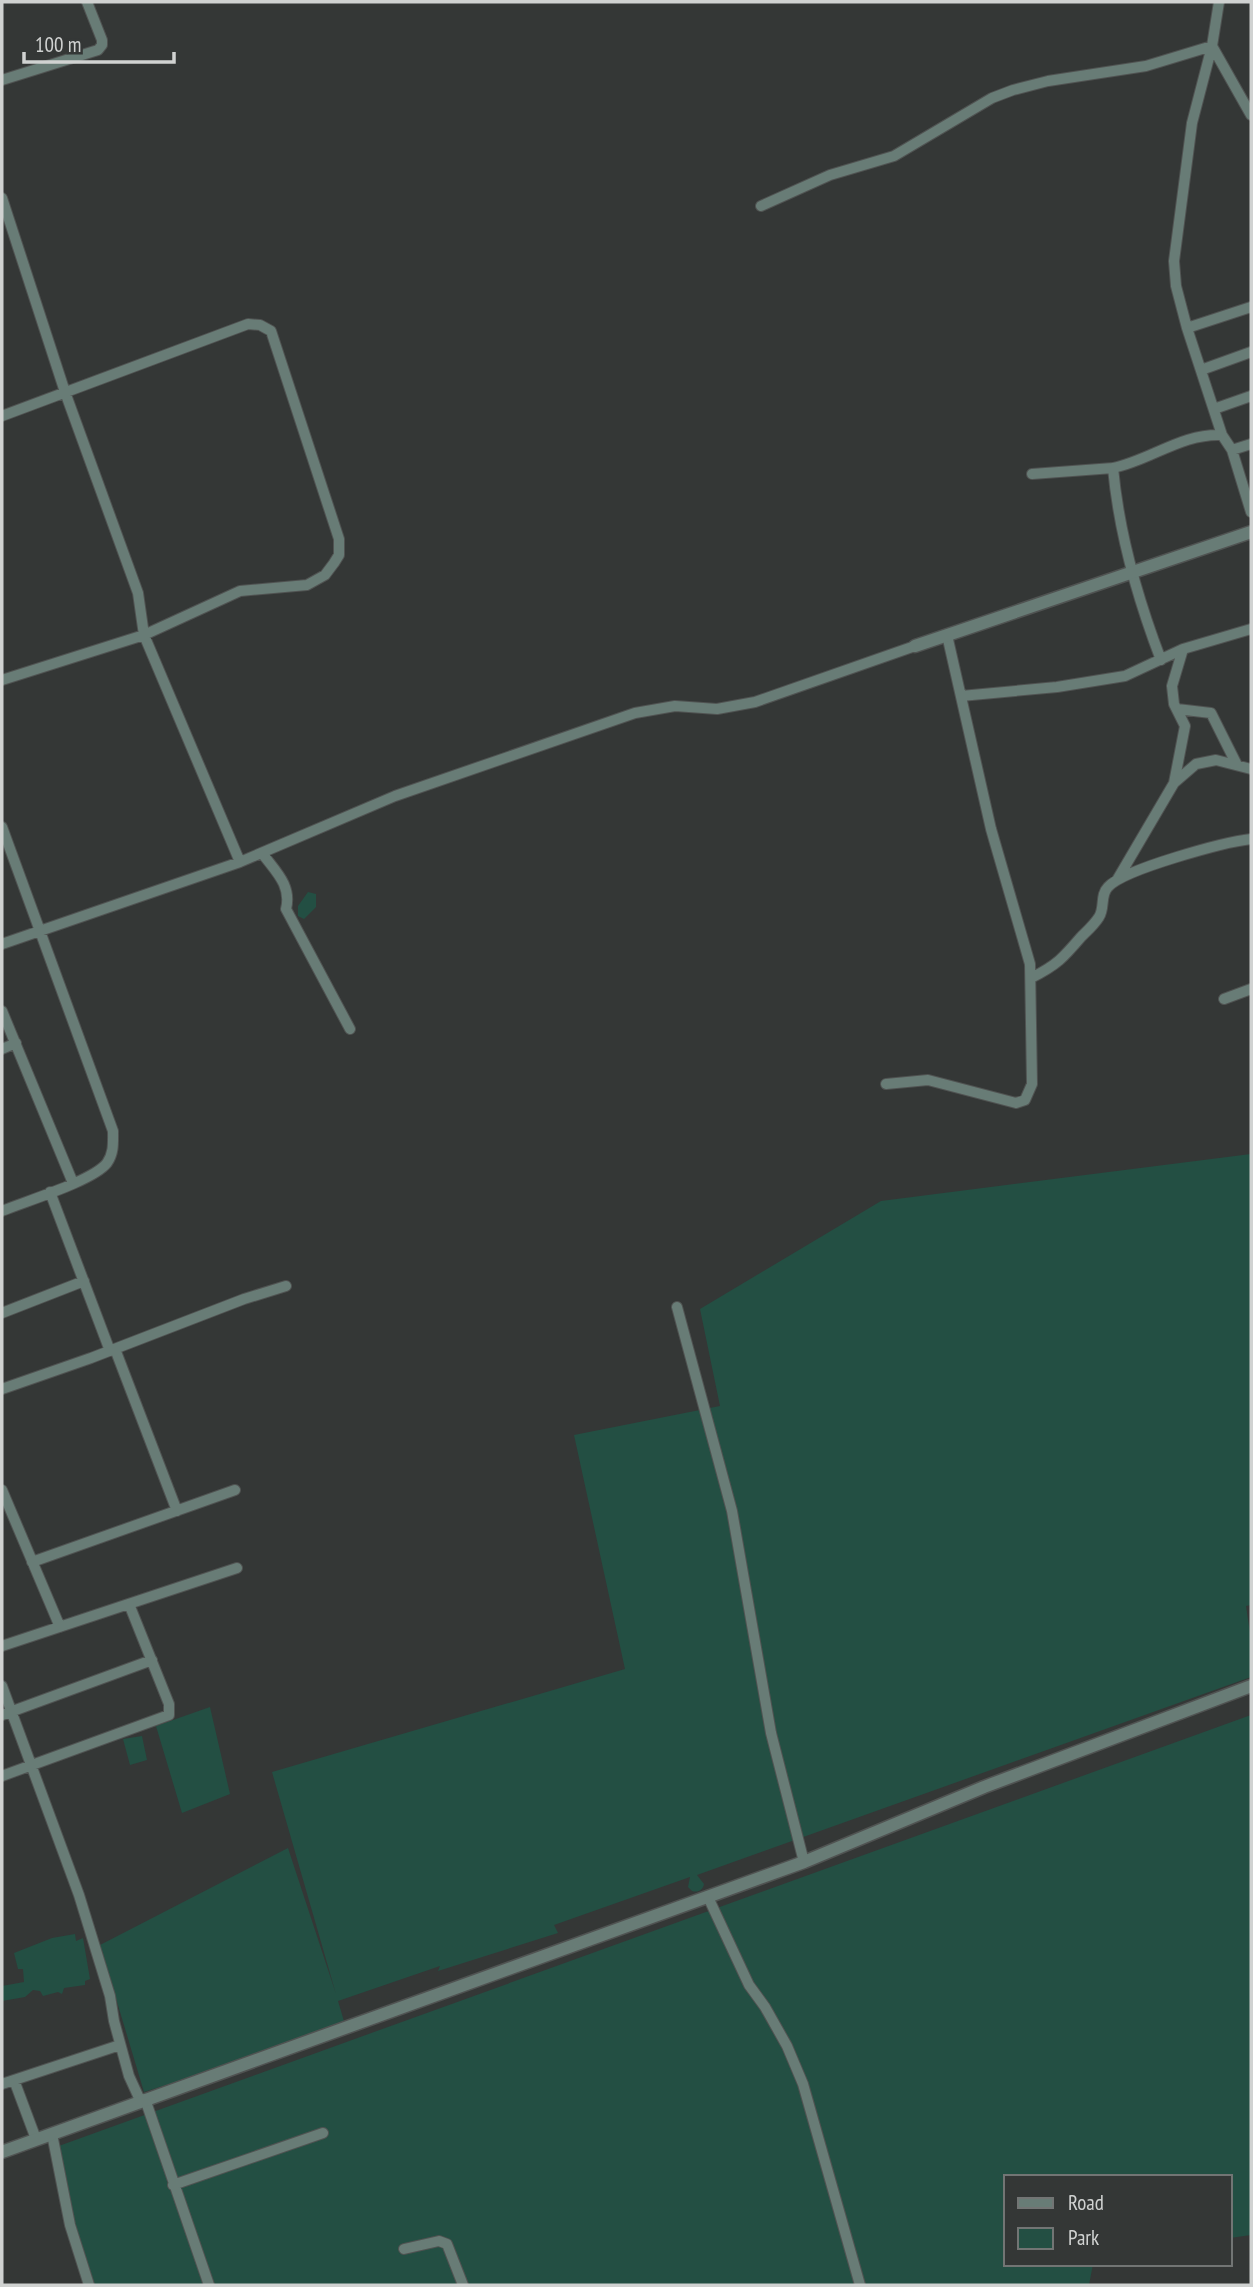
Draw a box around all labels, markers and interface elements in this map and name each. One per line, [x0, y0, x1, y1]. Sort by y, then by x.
scale bar [24, 21, 175, 65]
text: 100 m [35, 31, 81, 58]
legend [1004, 2175, 1232, 2266]
text: Road [1068, 2189, 1104, 2216]
text: Park [1068, 2224, 1099, 2251]

